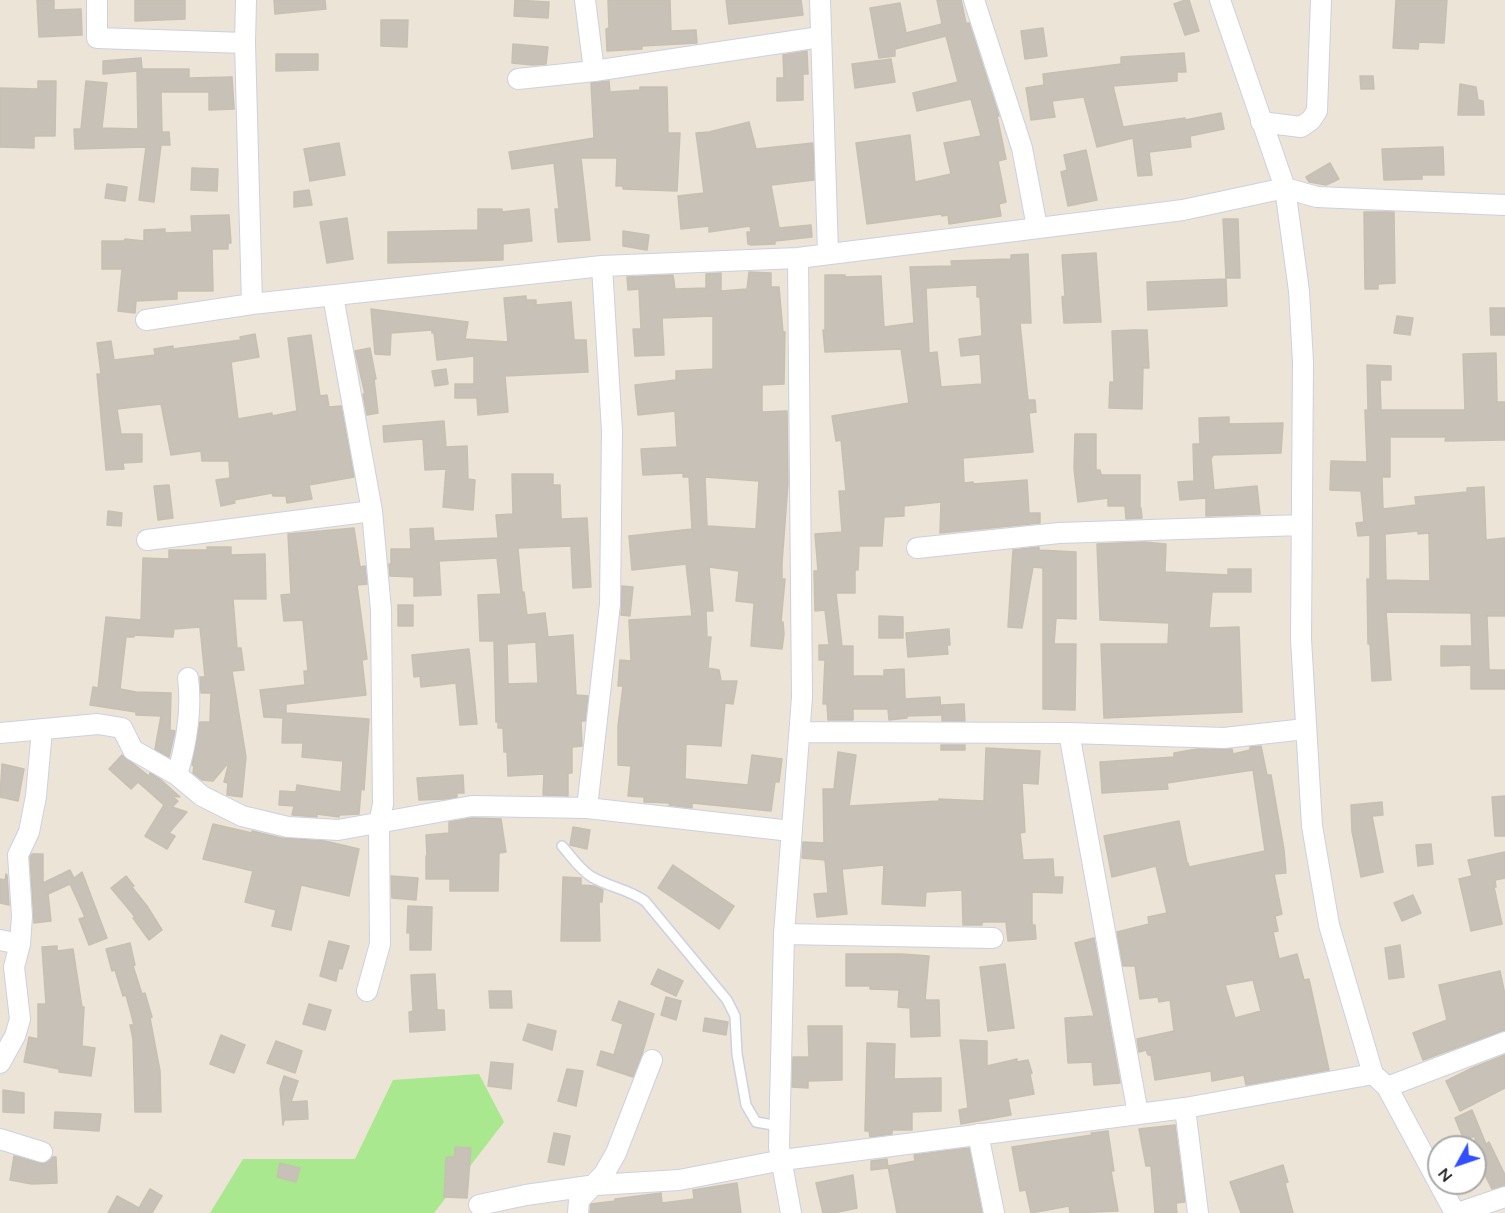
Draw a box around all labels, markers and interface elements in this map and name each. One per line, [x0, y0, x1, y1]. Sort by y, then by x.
north arrow [1427, 1135, 1487, 1195]
text: N [1433, 1165, 1456, 1186]

